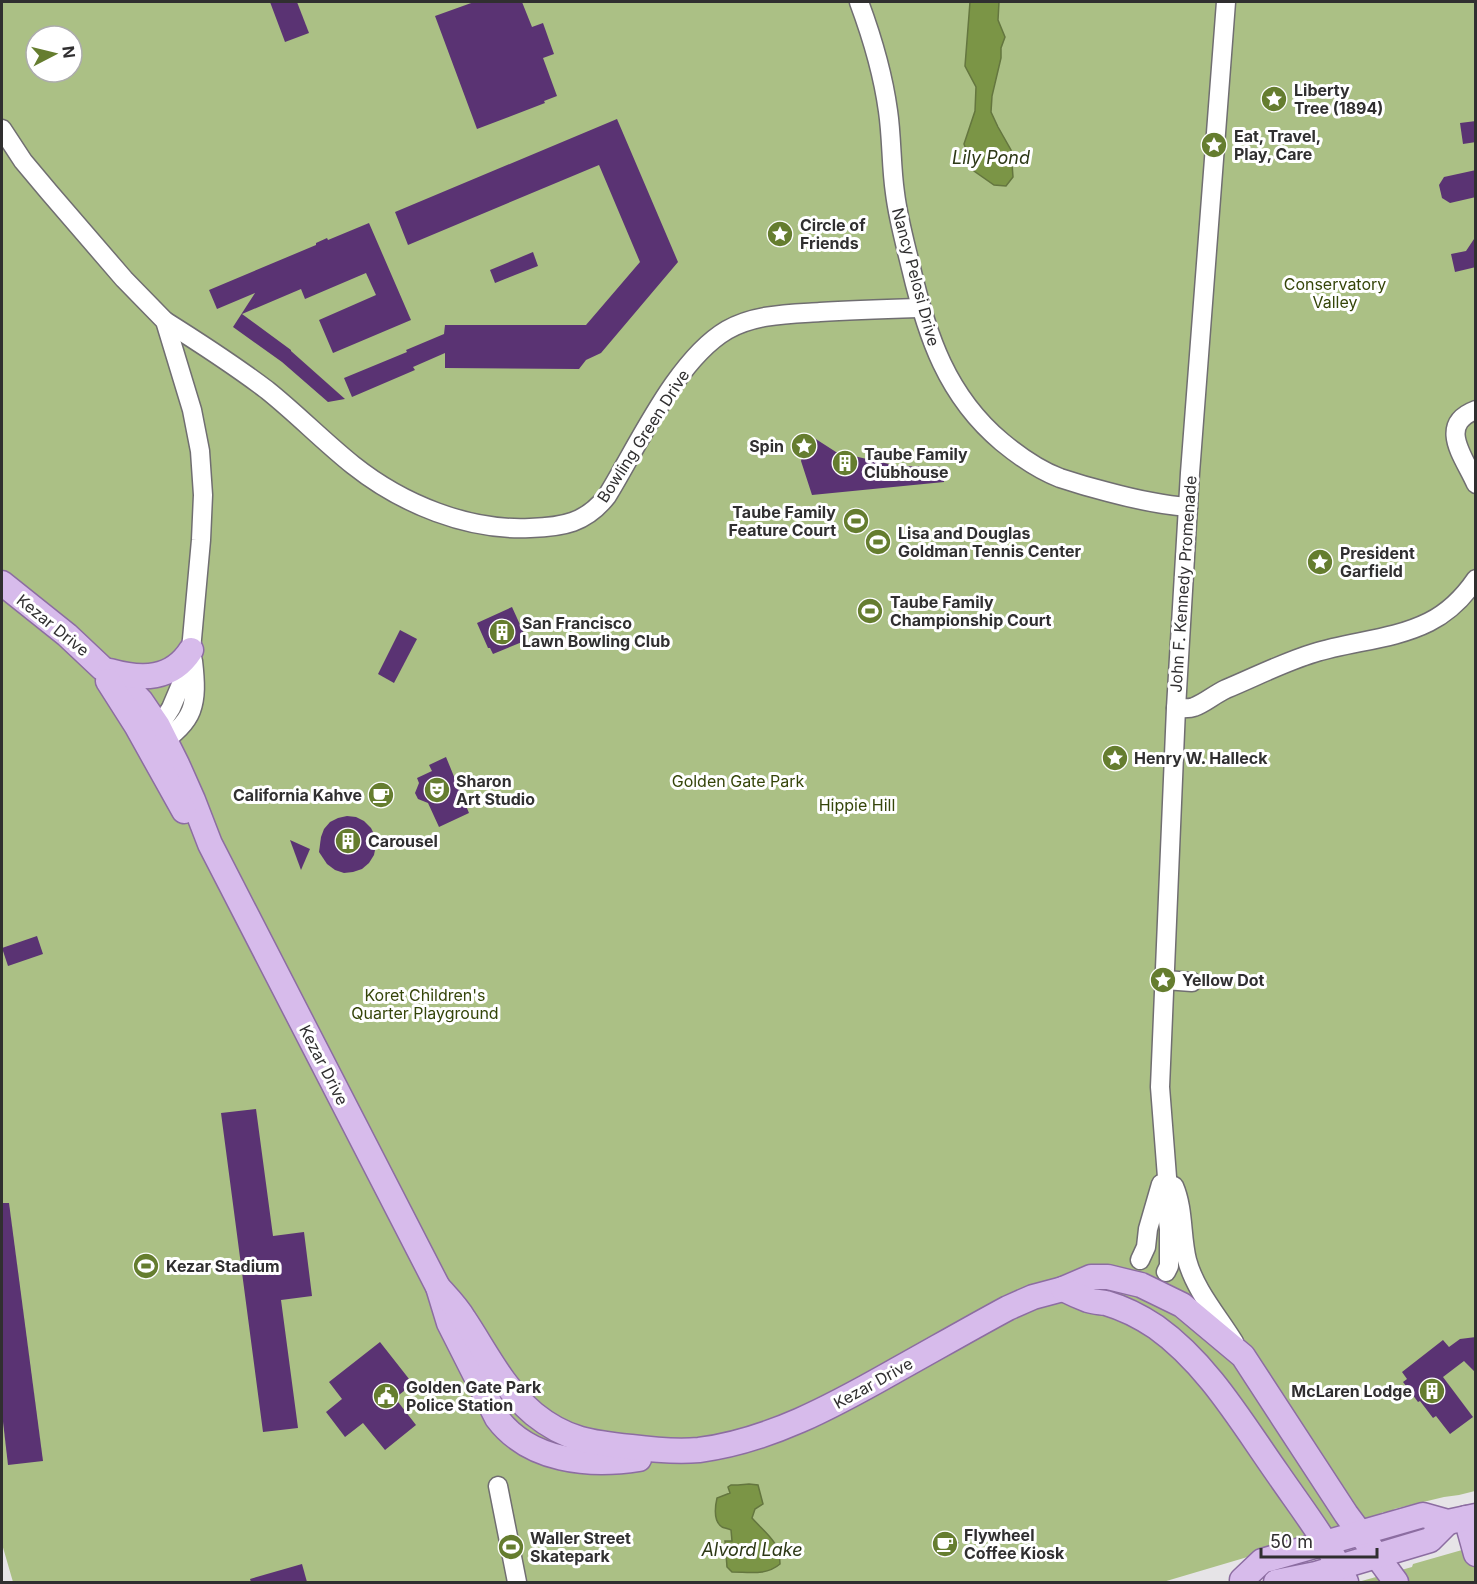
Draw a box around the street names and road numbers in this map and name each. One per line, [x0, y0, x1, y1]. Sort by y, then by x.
street label: Nancy Pelosi Drive [888, 206, 944, 348]
street label: Bowling Green Drive [593, 366, 693, 506]
street label: John F. Kennedy Promenade [1165, 475, 1201, 693]
street label: Kezar Drive [13, 590, 93, 660]
street label: Kezar Drive [295, 1022, 353, 1108]
street label: Kezar Drive [830, 1353, 916, 1413]

